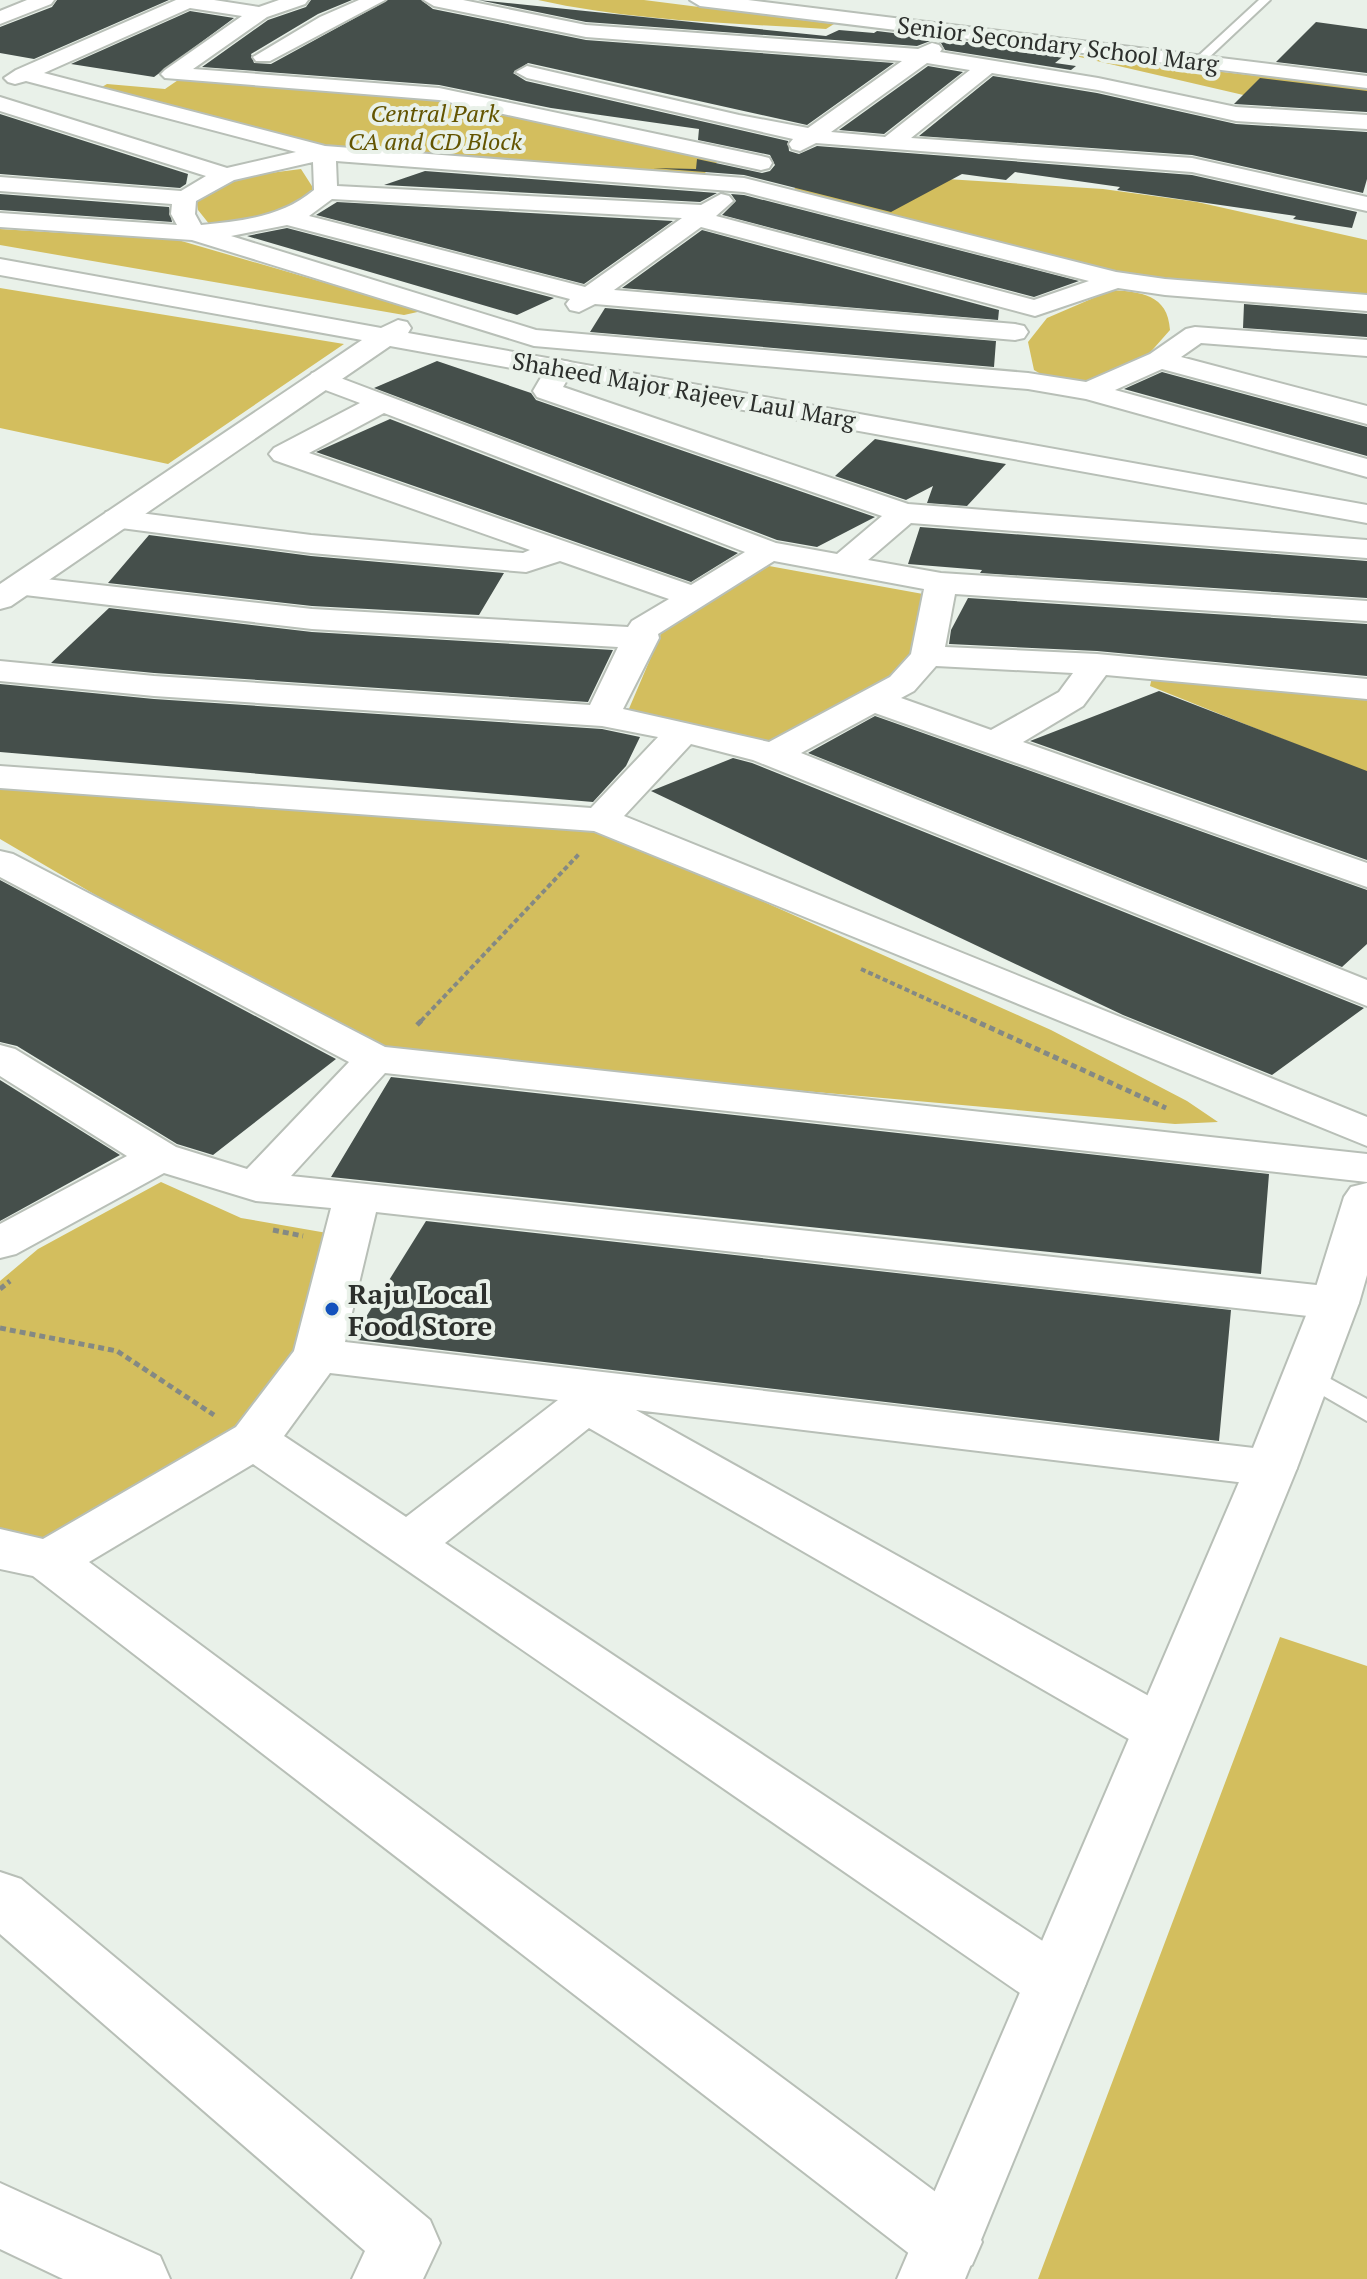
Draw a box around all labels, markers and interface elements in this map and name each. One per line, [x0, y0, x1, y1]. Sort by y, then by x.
street label: Senior Secondary School Marg [896, 8, 1221, 80]
park label: Central Park CA and CD Block [348, 97, 523, 157]
street label: Shaheed Major Rajeev Laul Marg [510, 344, 858, 436]
place label: Raju Local Food Store [348, 1275, 492, 1344]
marker: Raju Local Food Store [323, 1300, 341, 1318]

